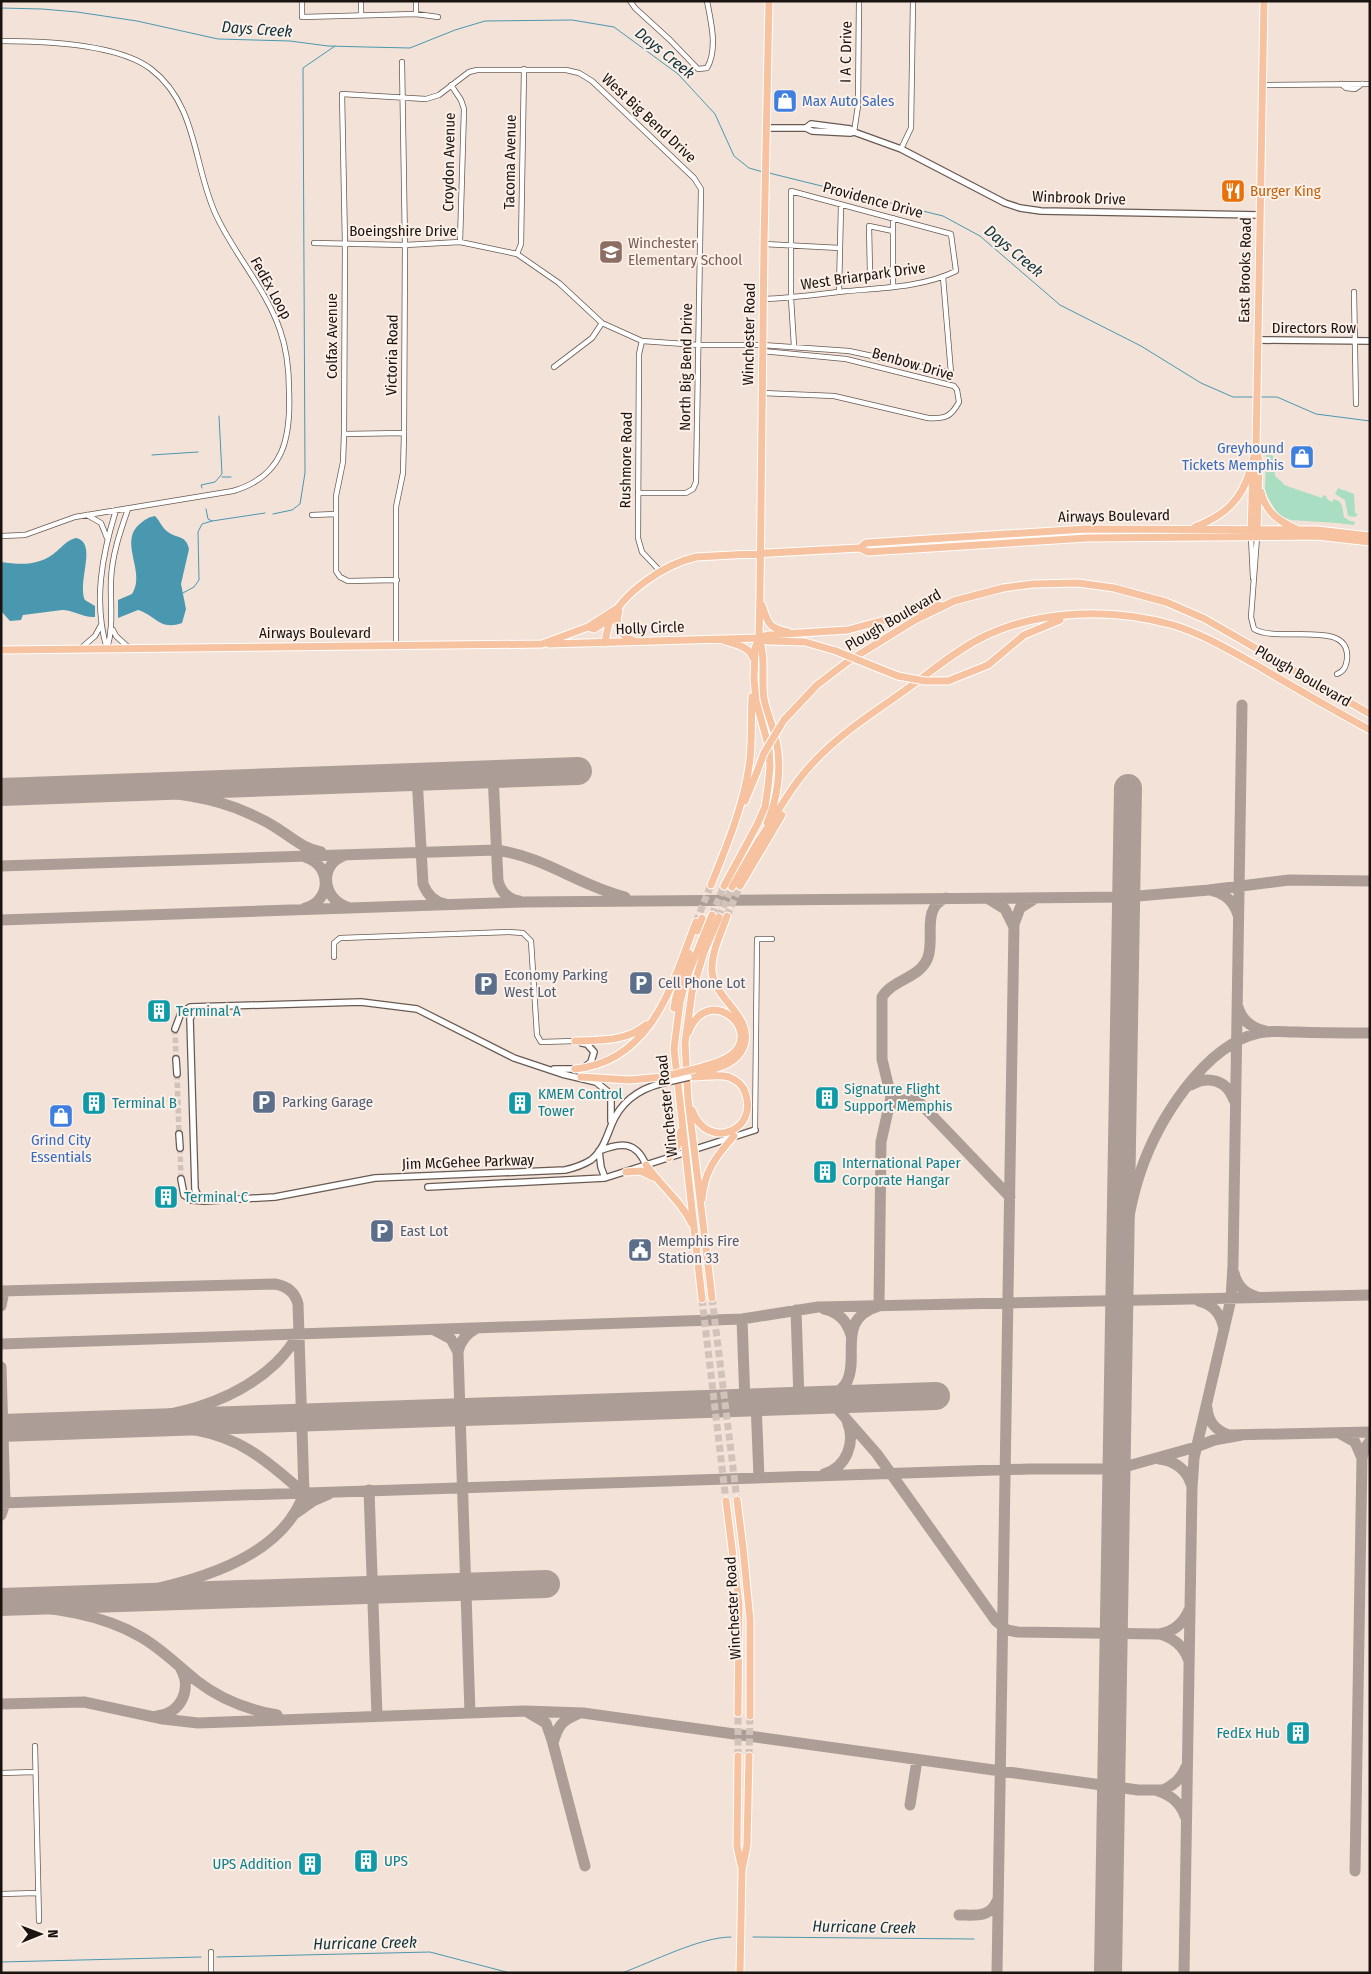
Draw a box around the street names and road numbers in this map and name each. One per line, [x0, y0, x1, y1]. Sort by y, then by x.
street label: I A C Drive [836, 21, 856, 83]
street label: West Big Bend Drive [598, 70, 700, 166]
street label: Croydon Avenue [439, 112, 459, 212]
street label: Tacoma Avenue [500, 114, 520, 210]
street label: Providence Drive [821, 178, 925, 222]
street label: Winbrook Drive [1032, 187, 1126, 209]
street label: East Brooks Road [1235, 217, 1255, 323]
street label: Boeingshire Drive [349, 222, 457, 240]
street label: FedEx Loop [246, 254, 296, 322]
street label: West Briarpark Drive [799, 258, 927, 294]
street label: Winchester Road [739, 282, 759, 386]
street label: Colfax Avenue [323, 293, 341, 379]
street label: North Big Bend Drive [676, 303, 696, 431]
street label: Victoria Road [382, 314, 402, 396]
street label: Directors Row [1272, 319, 1356, 337]
street label: Benbow Drive [870, 344, 956, 384]
street label: Rushmore Road [616, 412, 636, 508]
street label: Airways Boulevard [1058, 506, 1170, 526]
street label: Plough Boulevard [842, 585, 944, 655]
street label: Holly Circle [615, 618, 685, 638]
street label: Airways Boulevard [259, 624, 371, 642]
street label: Plough Boulevard [1252, 641, 1354, 711]
street label: Winchester Road [653, 1054, 681, 1158]
street label: Jim McGehee Parkway [402, 1151, 535, 1173]
street label: Winchester Road [721, 1556, 745, 1660]

